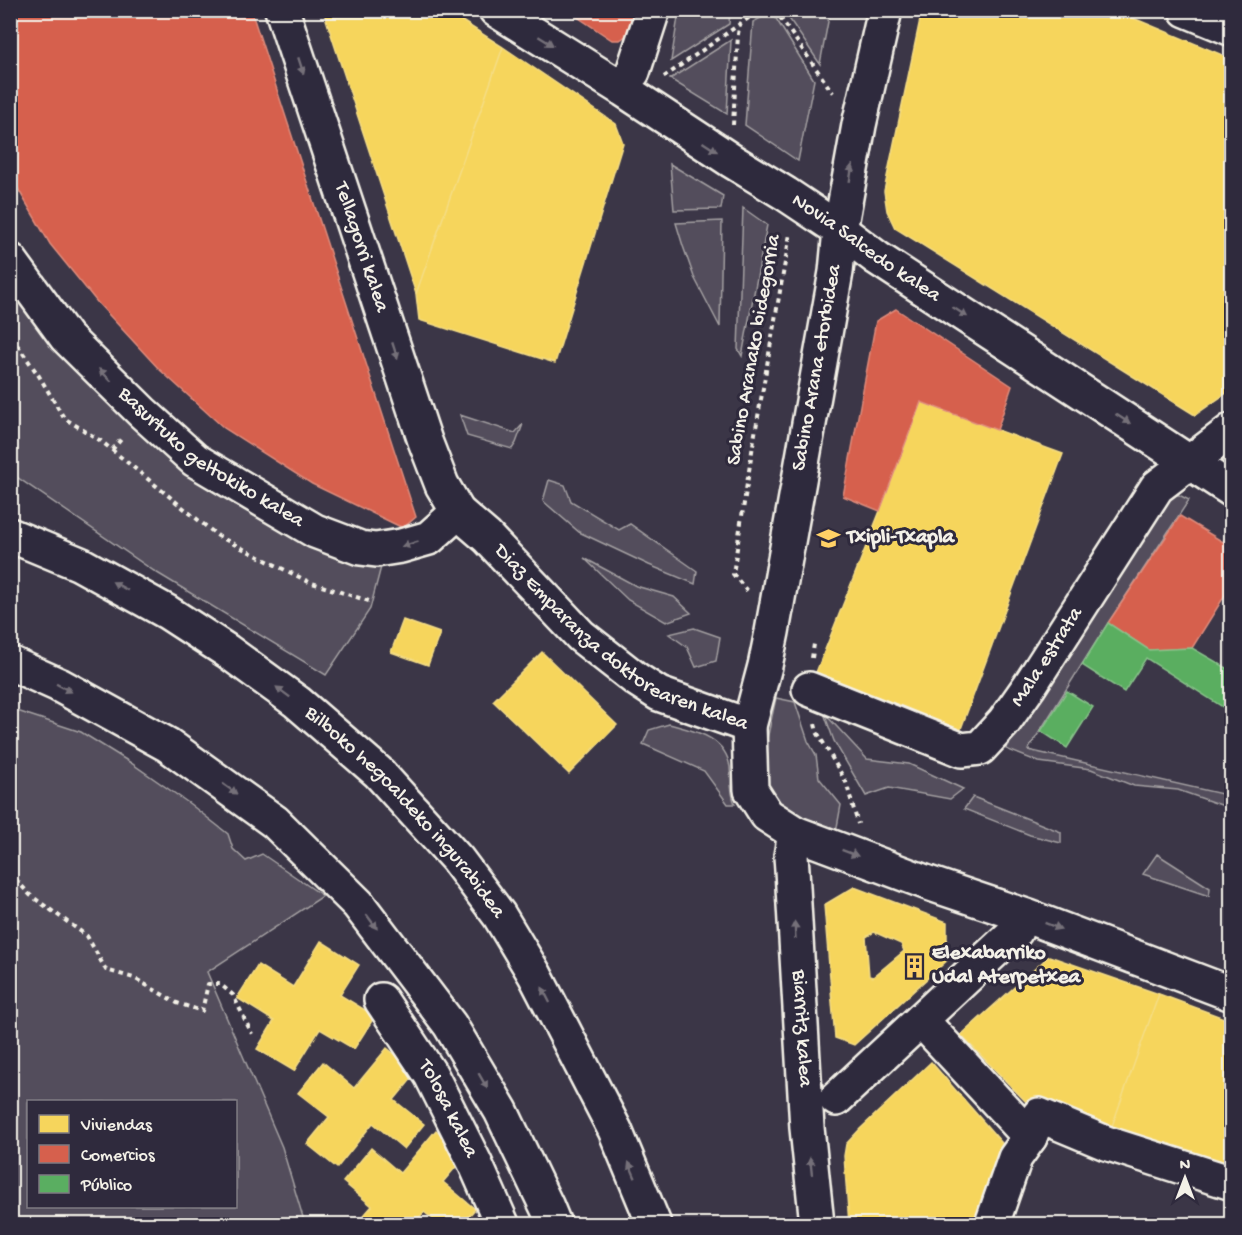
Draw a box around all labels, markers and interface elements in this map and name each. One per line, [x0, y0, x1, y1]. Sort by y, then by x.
one-way arrow [538, 36, 554, 47]
one-way arrow [297, 57, 306, 75]
one-way arrow [702, 142, 718, 153]
one-way arrow [847, 163, 856, 182]
street label: Tellagorri kalea [327, 178, 394, 317]
street label: Novia Salcedo kalea [786, 188, 946, 309]
street label: Sabino Aranako bidegorria [722, 231, 788, 467]
street label: Sabino Arana etorbidea [788, 262, 849, 473]
one-way arrow [952, 307, 968, 318]
one-way arrow [391, 342, 400, 360]
one-way arrow [98, 368, 112, 382]
street label: Basurtuko geltokiko kalea [111, 382, 309, 535]
one-way arrow [1115, 413, 1131, 424]
school or university icon: Txipli-Txapla [816, 525, 842, 551]
place label: Txipli-Txapla [845, 526, 956, 551]
street label: Diaz Emparanza doktorearen kalea [487, 538, 753, 738]
one-way arrow [401, 540, 419, 549]
one-way arrow [111, 581, 128, 591]
street label: Mala estrata [1006, 602, 1090, 712]
one-way arrow [55, 683, 72, 693]
one-way arrow [275, 686, 291, 698]
street label: Bilboko hegoaldeko ingurabidea [298, 701, 511, 925]
one-way arrow [221, 783, 237, 795]
one-way arrow [841, 849, 859, 859]
one-way arrow [365, 914, 377, 929]
one-way arrow [791, 920, 800, 939]
one-way arrow [1045, 921, 1063, 931]
place label: Elexabarriko Udal Aterpetxea [932, 942, 1082, 991]
building icon: Elexabarriko Udal Aterpetxea [901, 953, 927, 979]
street label: Biarritz kalea [785, 968, 817, 1089]
one-way arrow [541, 987, 551, 1004]
street label: Tolosa kalea [411, 1054, 484, 1164]
one-way arrow [478, 1073, 488, 1090]
legend [27, 1100, 237, 1208]
text: Viviendas [80, 1116, 153, 1137]
text: Comercios [81, 1146, 156, 1167]
north arrow [1155, 1148, 1215, 1208]
one-way arrow [806, 1157, 815, 1176]
text: N [1180, 1157, 1191, 1176]
one-way arrow [627, 1161, 637, 1179]
text: Público [80, 1176, 132, 1197]

